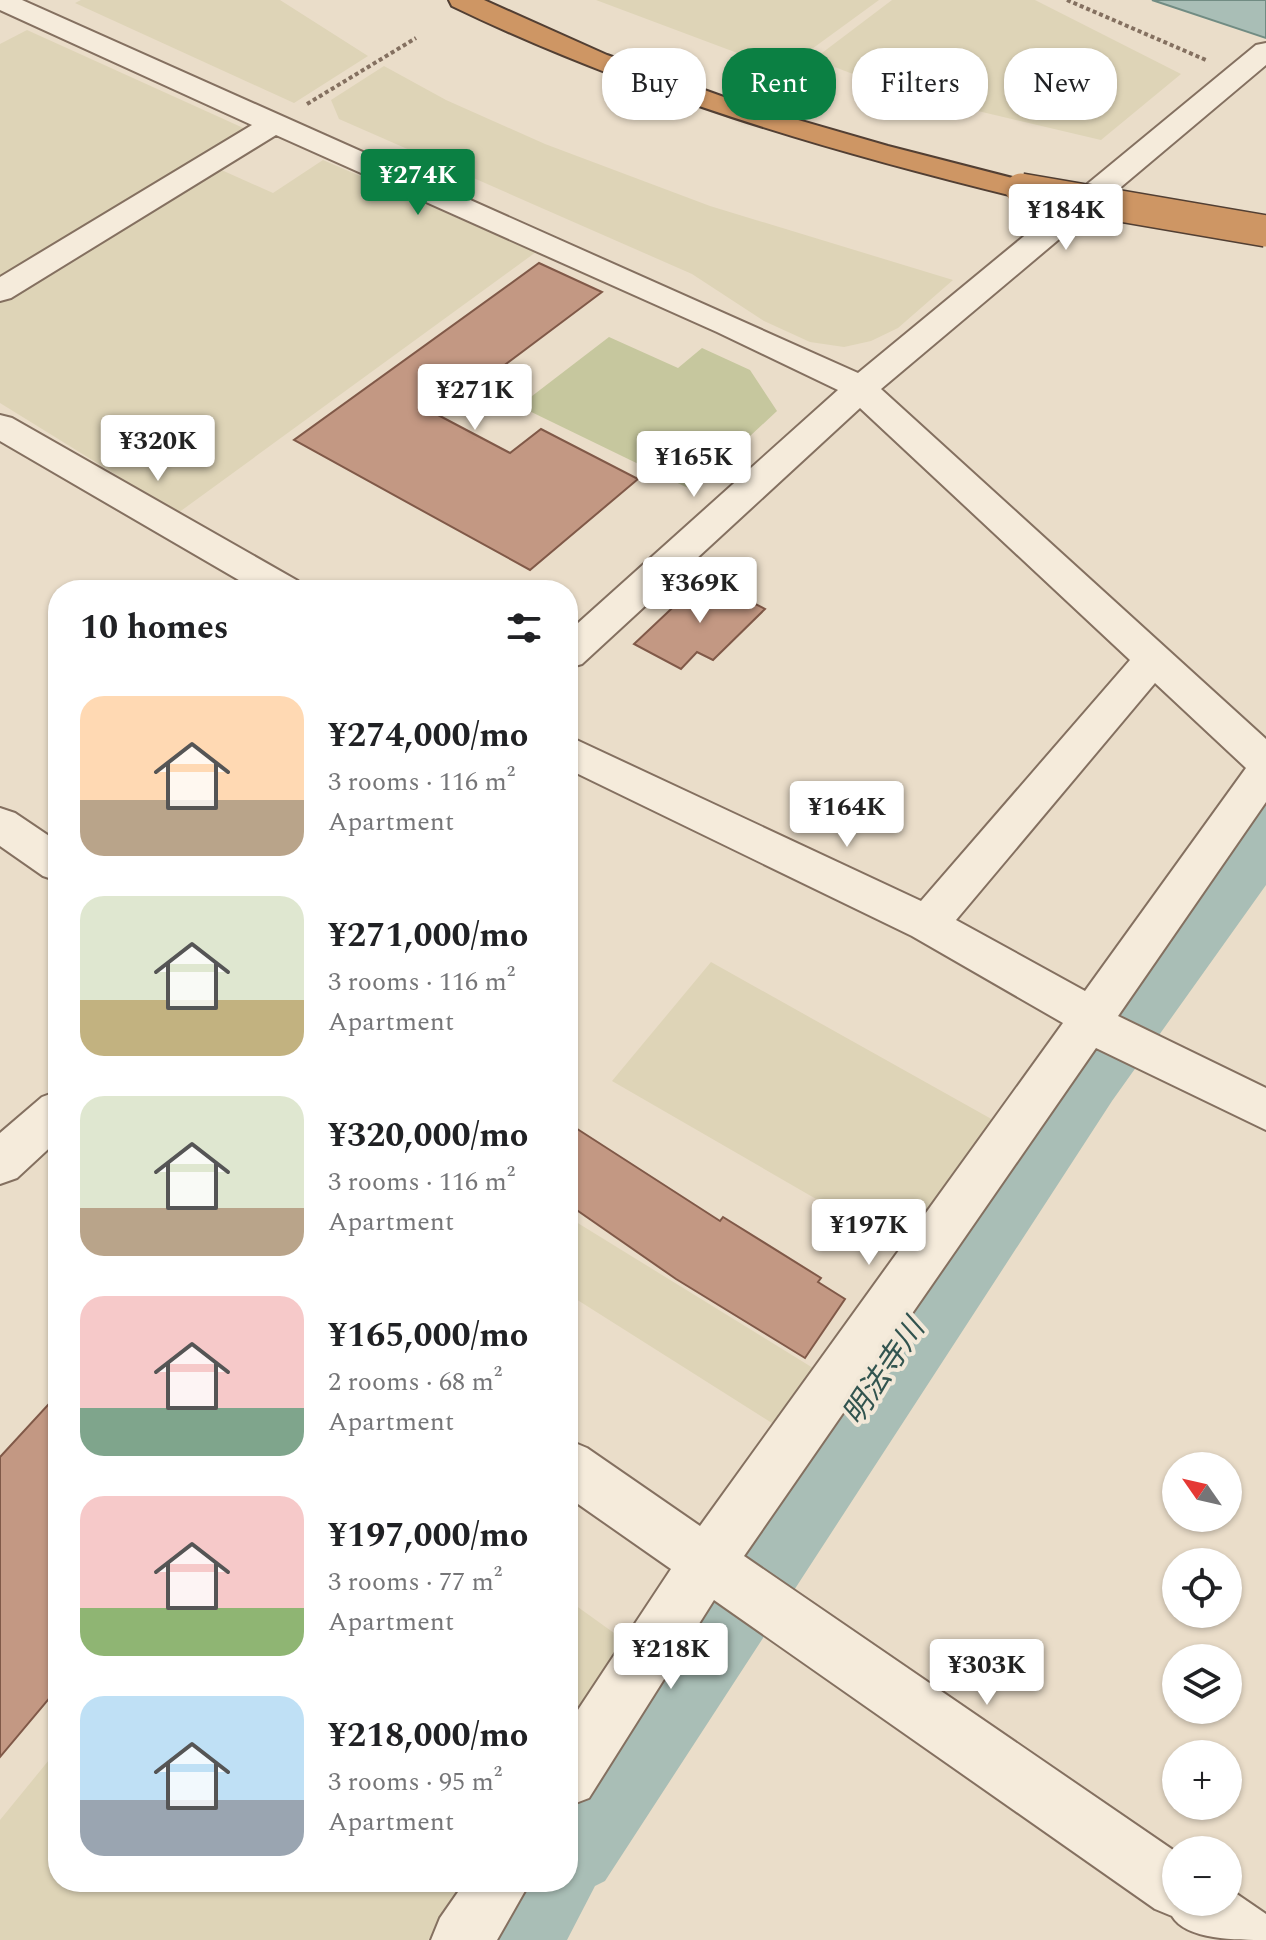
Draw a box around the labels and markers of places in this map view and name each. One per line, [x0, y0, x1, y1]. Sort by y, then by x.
pin: ¥274K [362, 149, 474, 217]
pin: ¥184K [1010, 184, 1122, 252]
pin: ¥271K [419, 364, 531, 432]
pin: ¥320K [102, 415, 214, 483]
pin: ¥165K [638, 431, 750, 499]
pin: ¥369K [644, 557, 756, 625]
pin: ¥164K [791, 781, 903, 849]
pin: ¥197K [813, 1199, 925, 1267]
pin: ¥218K [615, 1623, 727, 1691]
pin: ¥303K [931, 1639, 1043, 1707]

